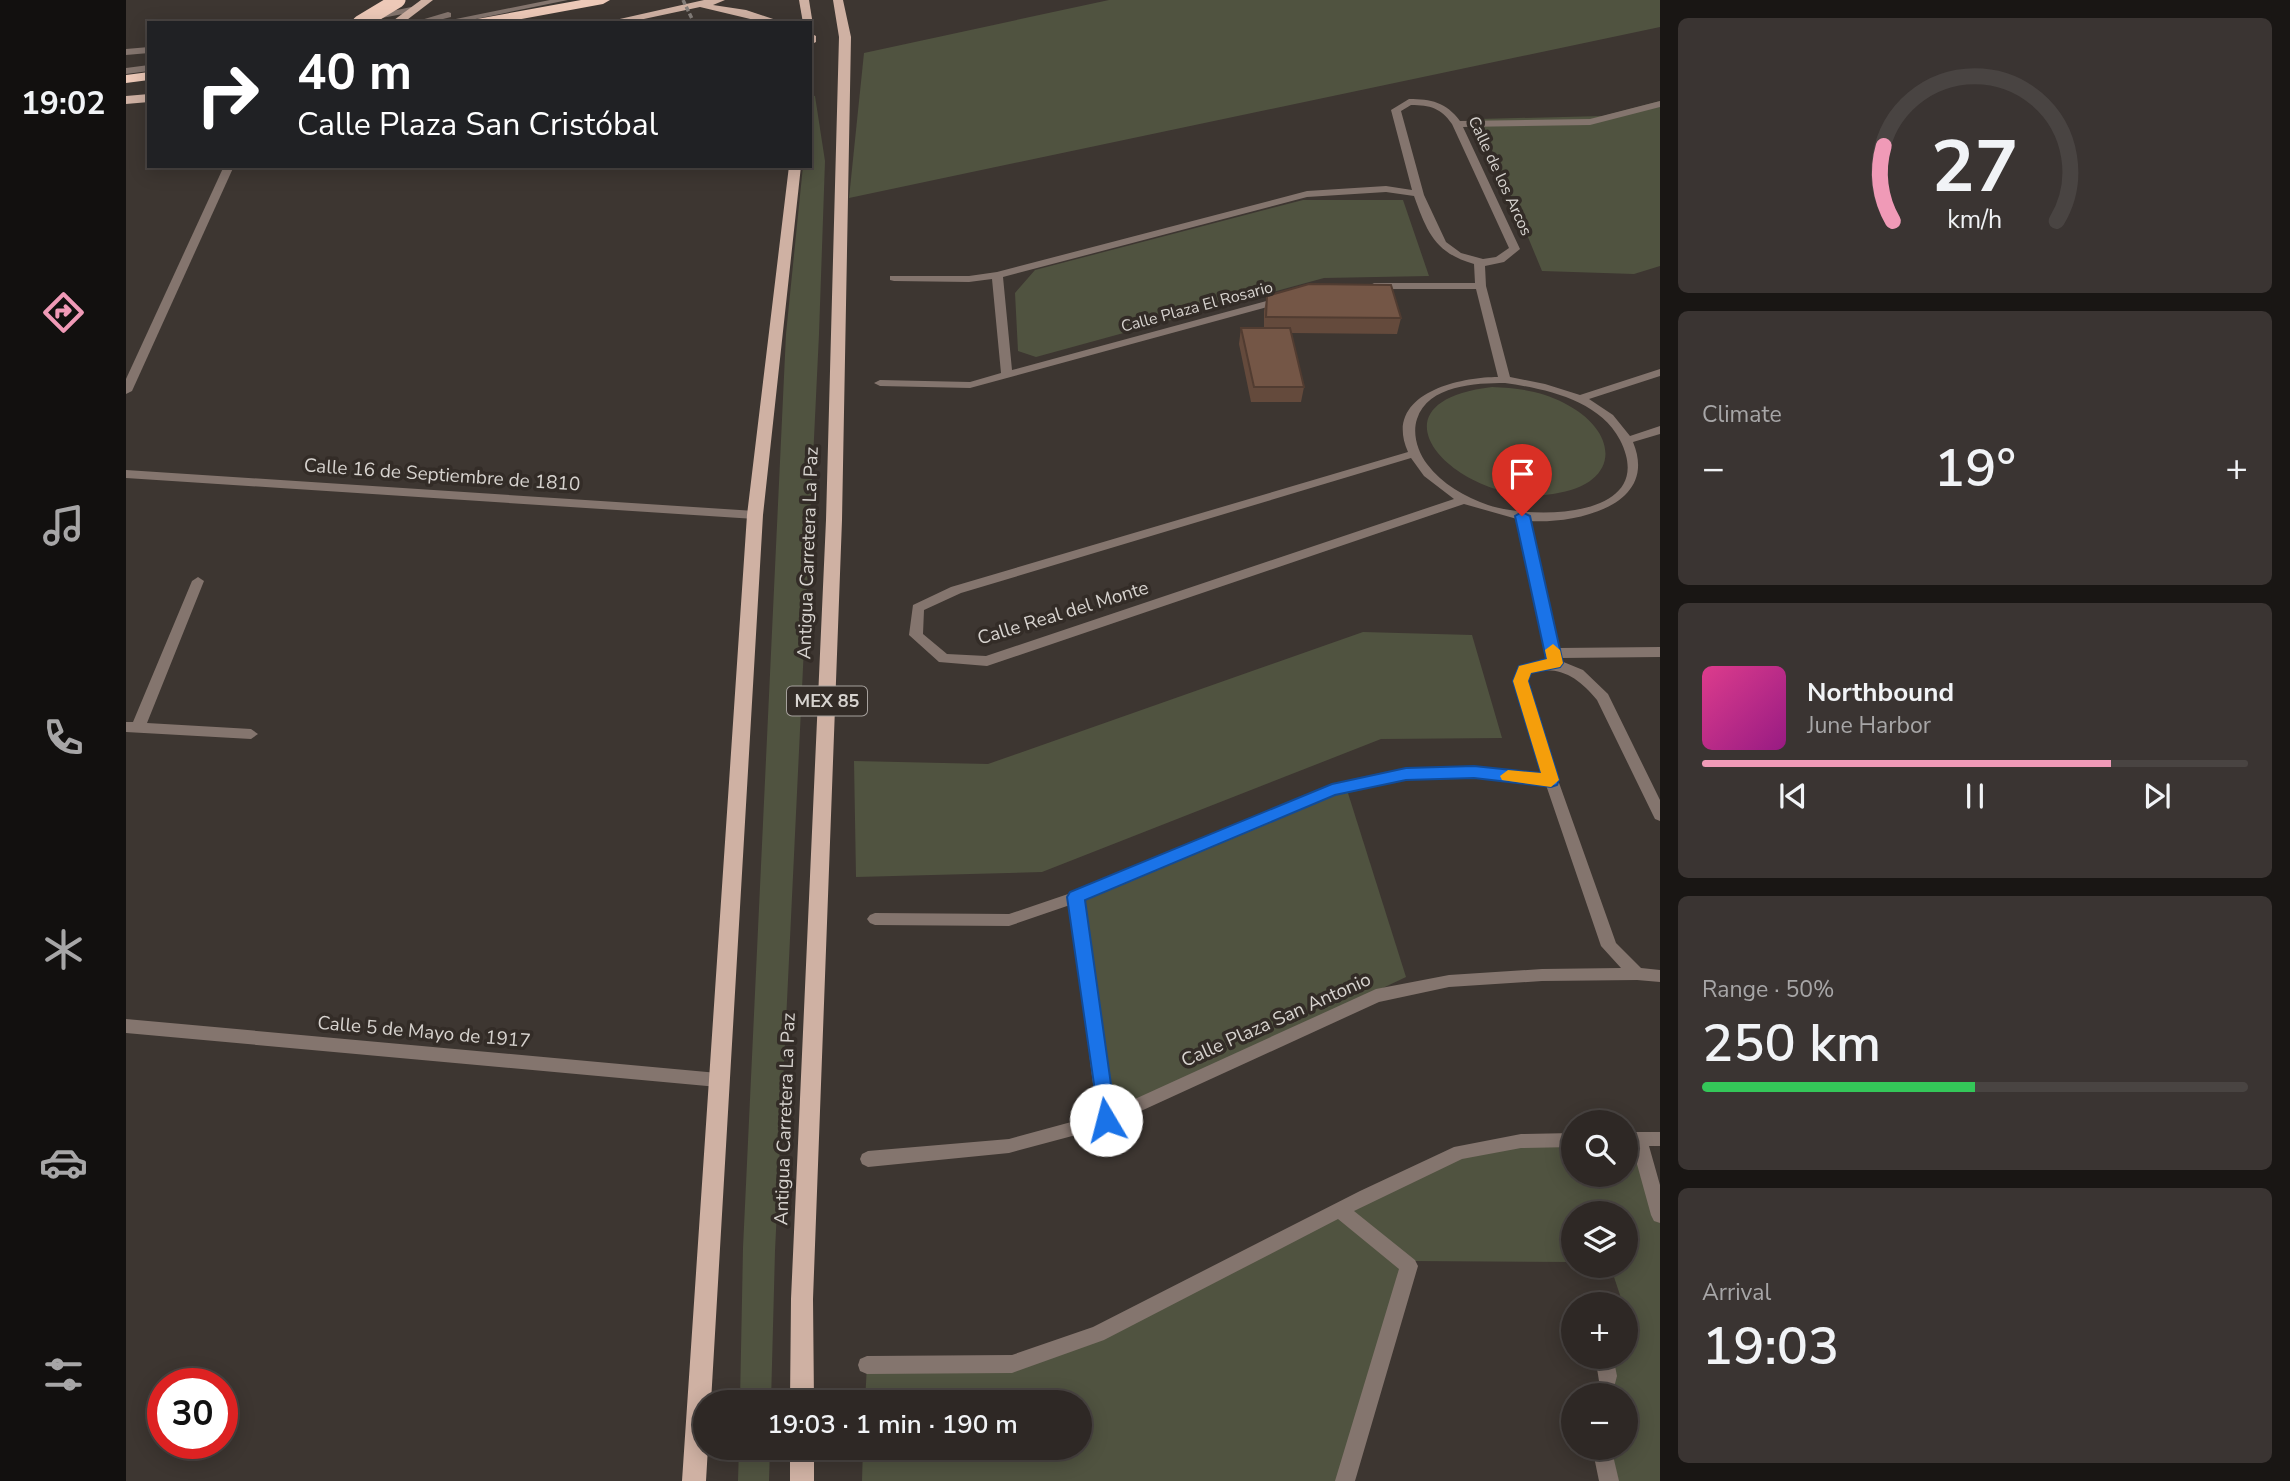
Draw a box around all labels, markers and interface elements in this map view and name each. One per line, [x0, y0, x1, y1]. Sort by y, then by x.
text: 40 m [297, 39, 412, 106]
icon: right [182, 49, 273, 140]
text: 19:02 [21, 82, 105, 125]
text: Calle Plaza San Cristóbal [297, 103, 658, 146]
street label: Calle de los Arcos [1463, 113, 1537, 239]
text: 27 [1931, 118, 2019, 218]
text: km/h [1947, 203, 2003, 237]
street label: Calle Plaza El Rosario [1119, 276, 1275, 338]
icon: directions [39, 288, 88, 337]
text: Climate [1702, 399, 1782, 430]
text: 19° [1934, 433, 2016, 504]
text: − [1702, 443, 1725, 494]
text: + [2225, 443, 2248, 494]
pin [1492, 444, 1552, 516]
street label: Antigua Carretera La Paz [791, 446, 825, 660]
street label: Calle 16 de Septiembre de 1810 [303, 452, 581, 498]
icon: arrive [1503, 455, 1541, 493]
icon: music [39, 501, 88, 550]
street label: Calle Real del Monte [974, 575, 1152, 651]
text: Northbound [1807, 675, 1954, 710]
road number: MEX 85 [787, 686, 867, 716]
text: June Harbor [1807, 710, 1931, 741]
icon: phone [39, 713, 88, 762]
icon: previous [1774, 777, 1812, 815]
icon: pause [1956, 777, 1994, 815]
icon: next [2138, 777, 2176, 815]
icon: climate [39, 925, 88, 974]
street label: Calle Plaza San Antonio [1177, 966, 1375, 1074]
text: Range · 50% [1702, 974, 1834, 1005]
text: 250 km [1702, 1008, 1881, 1079]
street label: Calle 5 de Mayo de 1917 [316, 1010, 532, 1054]
street label: Antigua Carretera La Paz [768, 1012, 802, 1226]
position arrow [1069, 1083, 1143, 1157]
map controls [1561, 1110, 1638, 1460]
button: search [1561, 1110, 1638, 1187]
icon: car [39, 1138, 88, 1187]
button: layers [1561, 1201, 1638, 1278]
text: Arrival [1702, 1277, 1771, 1308]
button: + [1561, 1292, 1638, 1369]
text: 19:03 [1702, 1311, 1839, 1382]
icon: filters [39, 1350, 88, 1399]
speed limit sign: 30 [147, 1368, 238, 1459]
button: − [1561, 1383, 1638, 1460]
text: 19:03 · 1 min · 190 m [767, 1407, 1018, 1442]

